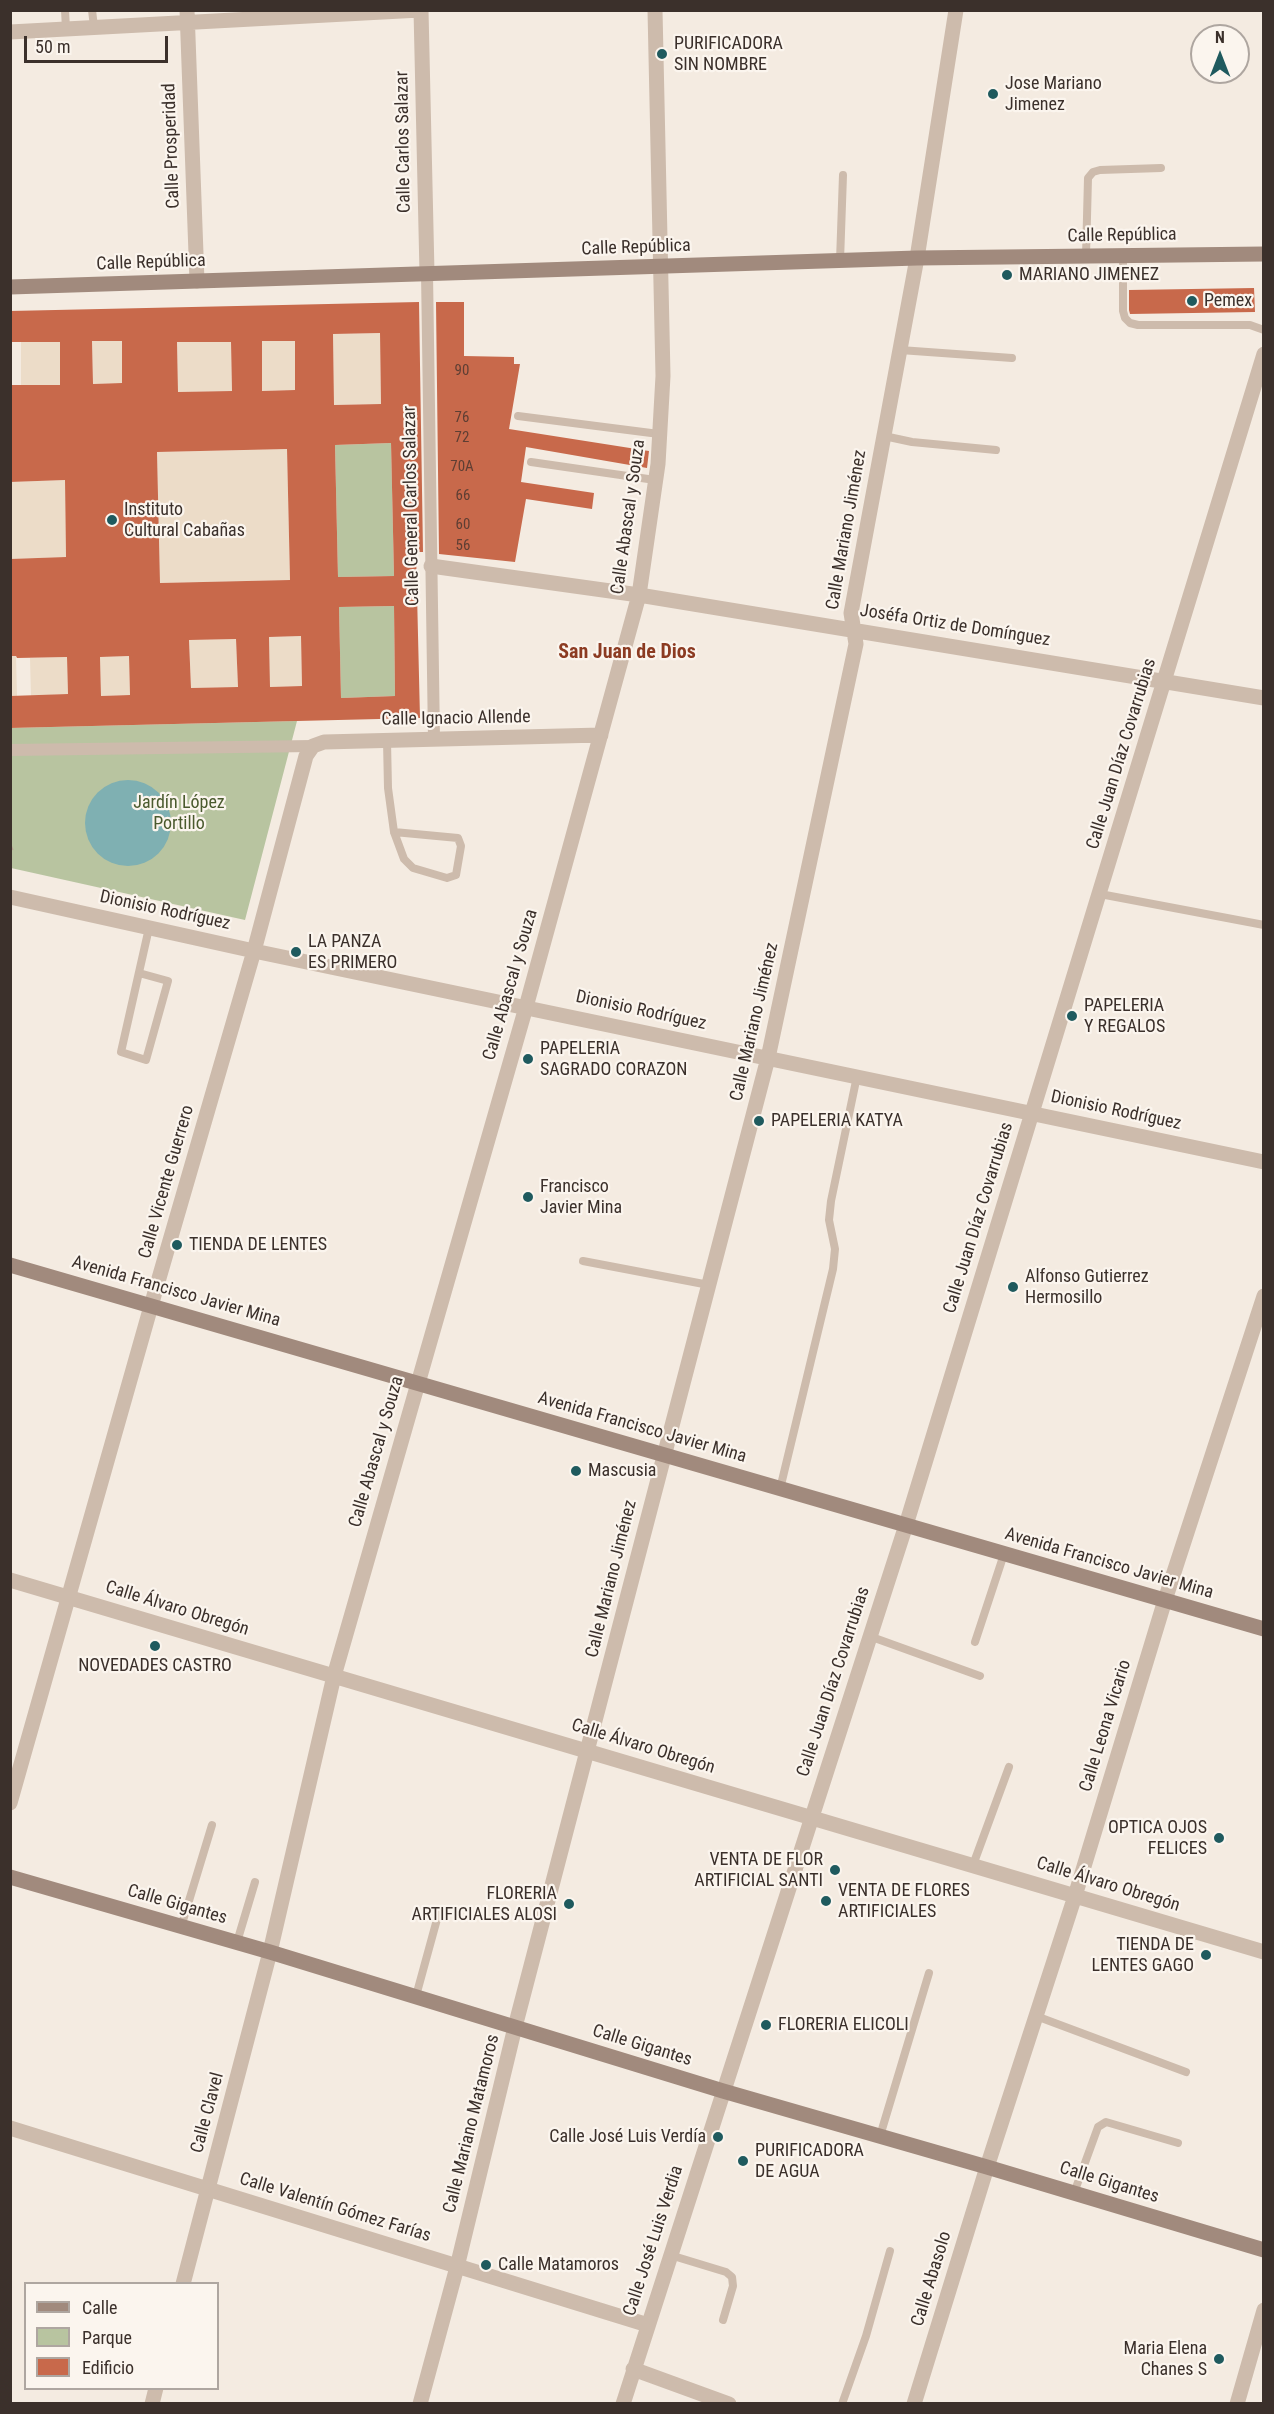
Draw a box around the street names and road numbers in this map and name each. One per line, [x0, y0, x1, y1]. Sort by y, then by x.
street label: Calle Carlos Salazar [392, 71, 416, 213]
street label: Calle Prosperidad [159, 83, 185, 209]
street label: Calle República [1067, 224, 1177, 248]
street label: Calle República [581, 235, 691, 261]
street label: Calle República [96, 250, 206, 276]
street label: Calle General Carlos Salazar [399, 406, 425, 606]
street label: Calle Abascal y Souza [607, 438, 651, 596]
street label: Calle Mariano Jiménez [822, 448, 872, 612]
street label: Joséfa Ortiz de Domínguez [858, 600, 1052, 652]
street label: Calle Juan Díaz Covarrubias [1083, 656, 1161, 852]
street label: Calle Ignacio Allende [381, 707, 531, 731]
street label: Dionisio Rodríguez [98, 887, 232, 935]
street label: Calle Abascal y Souza [479, 907, 543, 1063]
street label: Calle Mariano Jiménez [726, 941, 784, 1103]
street label: Dionisio Rodríguez [574, 987, 708, 1035]
street label: Dionisio Rodríguez [1049, 1087, 1183, 1135]
street label: Calle Vicente Guerrero [135, 1103, 199, 1261]
street label: Calle Juan Díaz Covarrubias [940, 1120, 1018, 1316]
street label: Avenida Francisco Javier Mina [69, 1252, 283, 1332]
street label: Calle Abascal y Souza [345, 1374, 409, 1530]
street label: Avenida Francisco Javier Mina [535, 1388, 749, 1468]
street label: Calle Mariano Jiménez [582, 1498, 642, 1660]
street label: Avenida Francisco Javier Mina [1002, 1524, 1216, 1604]
street label: Calle Álvaro Obregón [103, 1577, 251, 1641]
street label: Calle Juan Díaz Covarrubias [793, 1584, 875, 1780]
street label: Calle Leona Vicario [1076, 1657, 1136, 1795]
street label: Calle Álvaro Obregón [569, 1715, 717, 1779]
street label: Calle Álvaro Obregón [1034, 1853, 1182, 1917]
street label: Calle Gigantes [125, 1880, 229, 1930]
street label: Calle Gigantes [590, 2021, 694, 2071]
street label: Calle Mariano Matamoros [439, 2032, 505, 2216]
street label: Calle Clavel [187, 2070, 229, 2156]
street label: Calle Gigantes [1057, 2158, 1161, 2208]
street label: Calle José Luis Verdia [620, 2163, 688, 2319]
street label: Calle Valentín Gómez Farías [237, 2169, 433, 2247]
street label: Calle Abasolo [907, 2229, 957, 2329]

